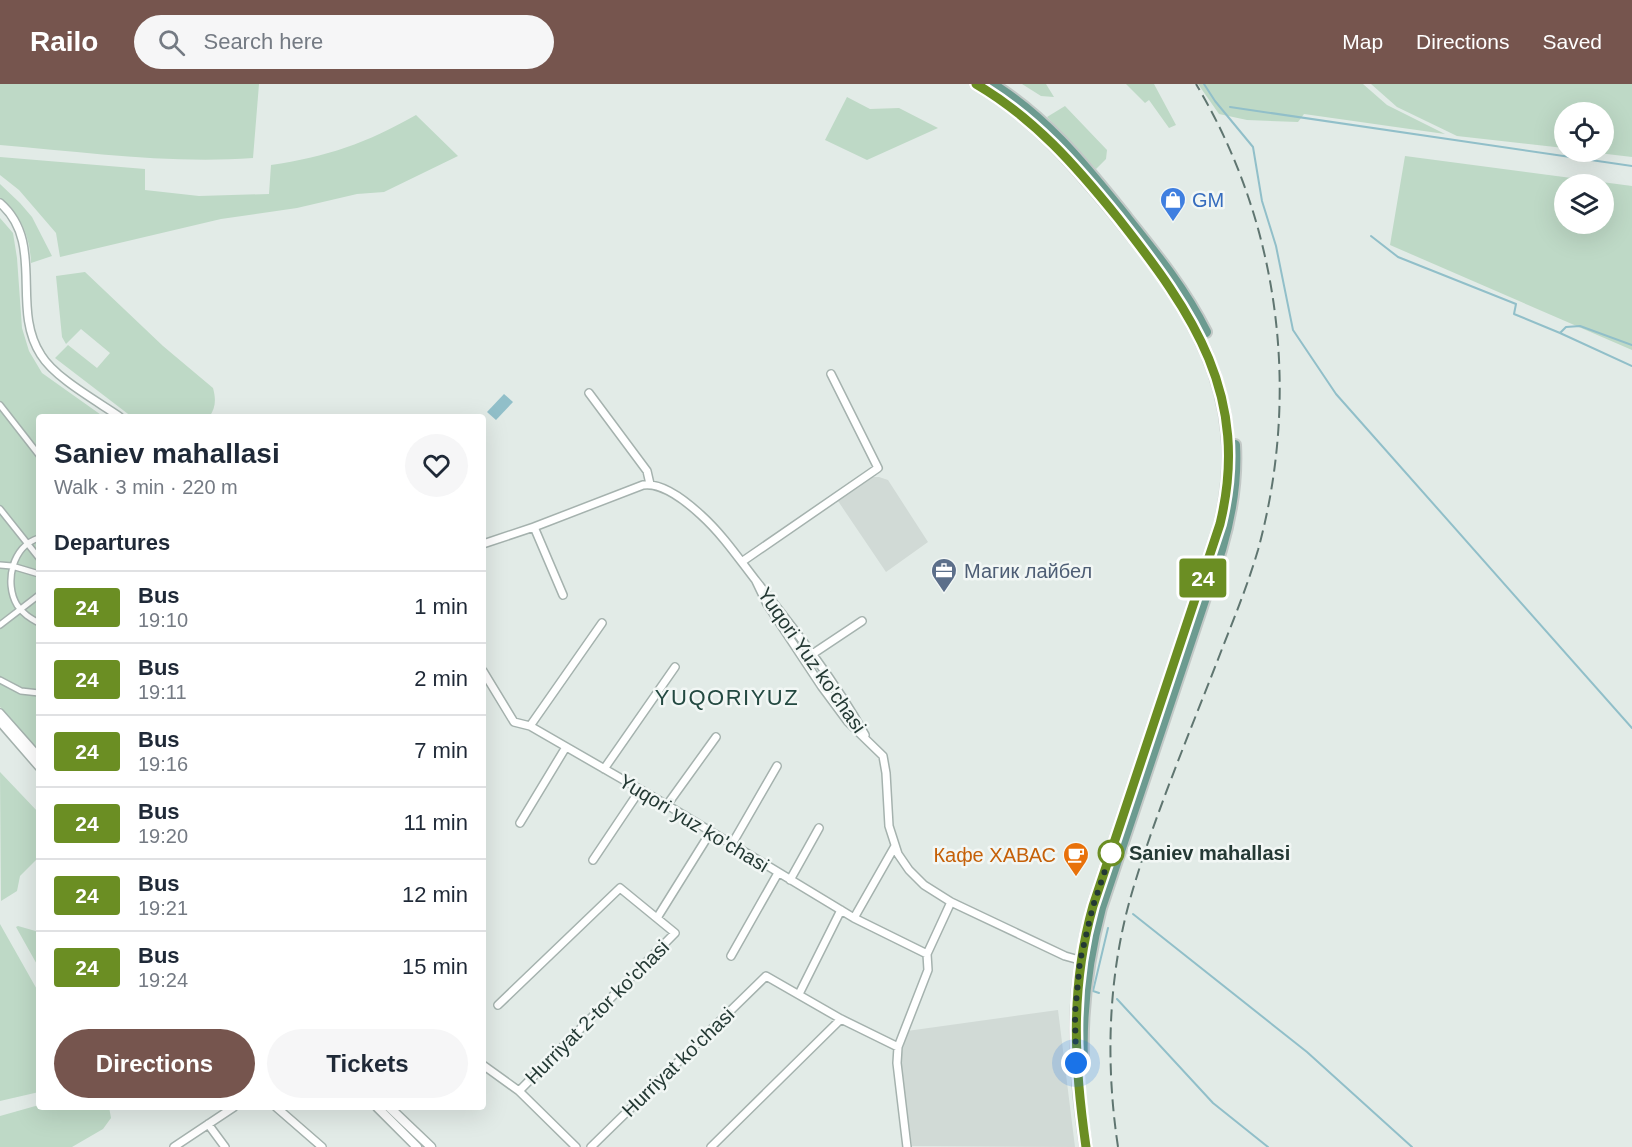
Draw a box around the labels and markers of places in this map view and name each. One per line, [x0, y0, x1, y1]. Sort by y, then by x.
shop icon: GM [1158, 185, 1188, 223]
place label: GM [1192, 189, 1224, 211]
office icon: Магик лайбел [929, 556, 959, 594]
place label: Магик лайбел [964, 560, 1092, 582]
cafe icon: Кафе ХАВАС [1061, 840, 1091, 878]
marker: Saniev mahallasi [1098, 840, 1124, 866]
place label: Saniev mahallasi [1129, 842, 1290, 864]
place label: Кафе ХАВАС [933, 844, 1056, 866]

